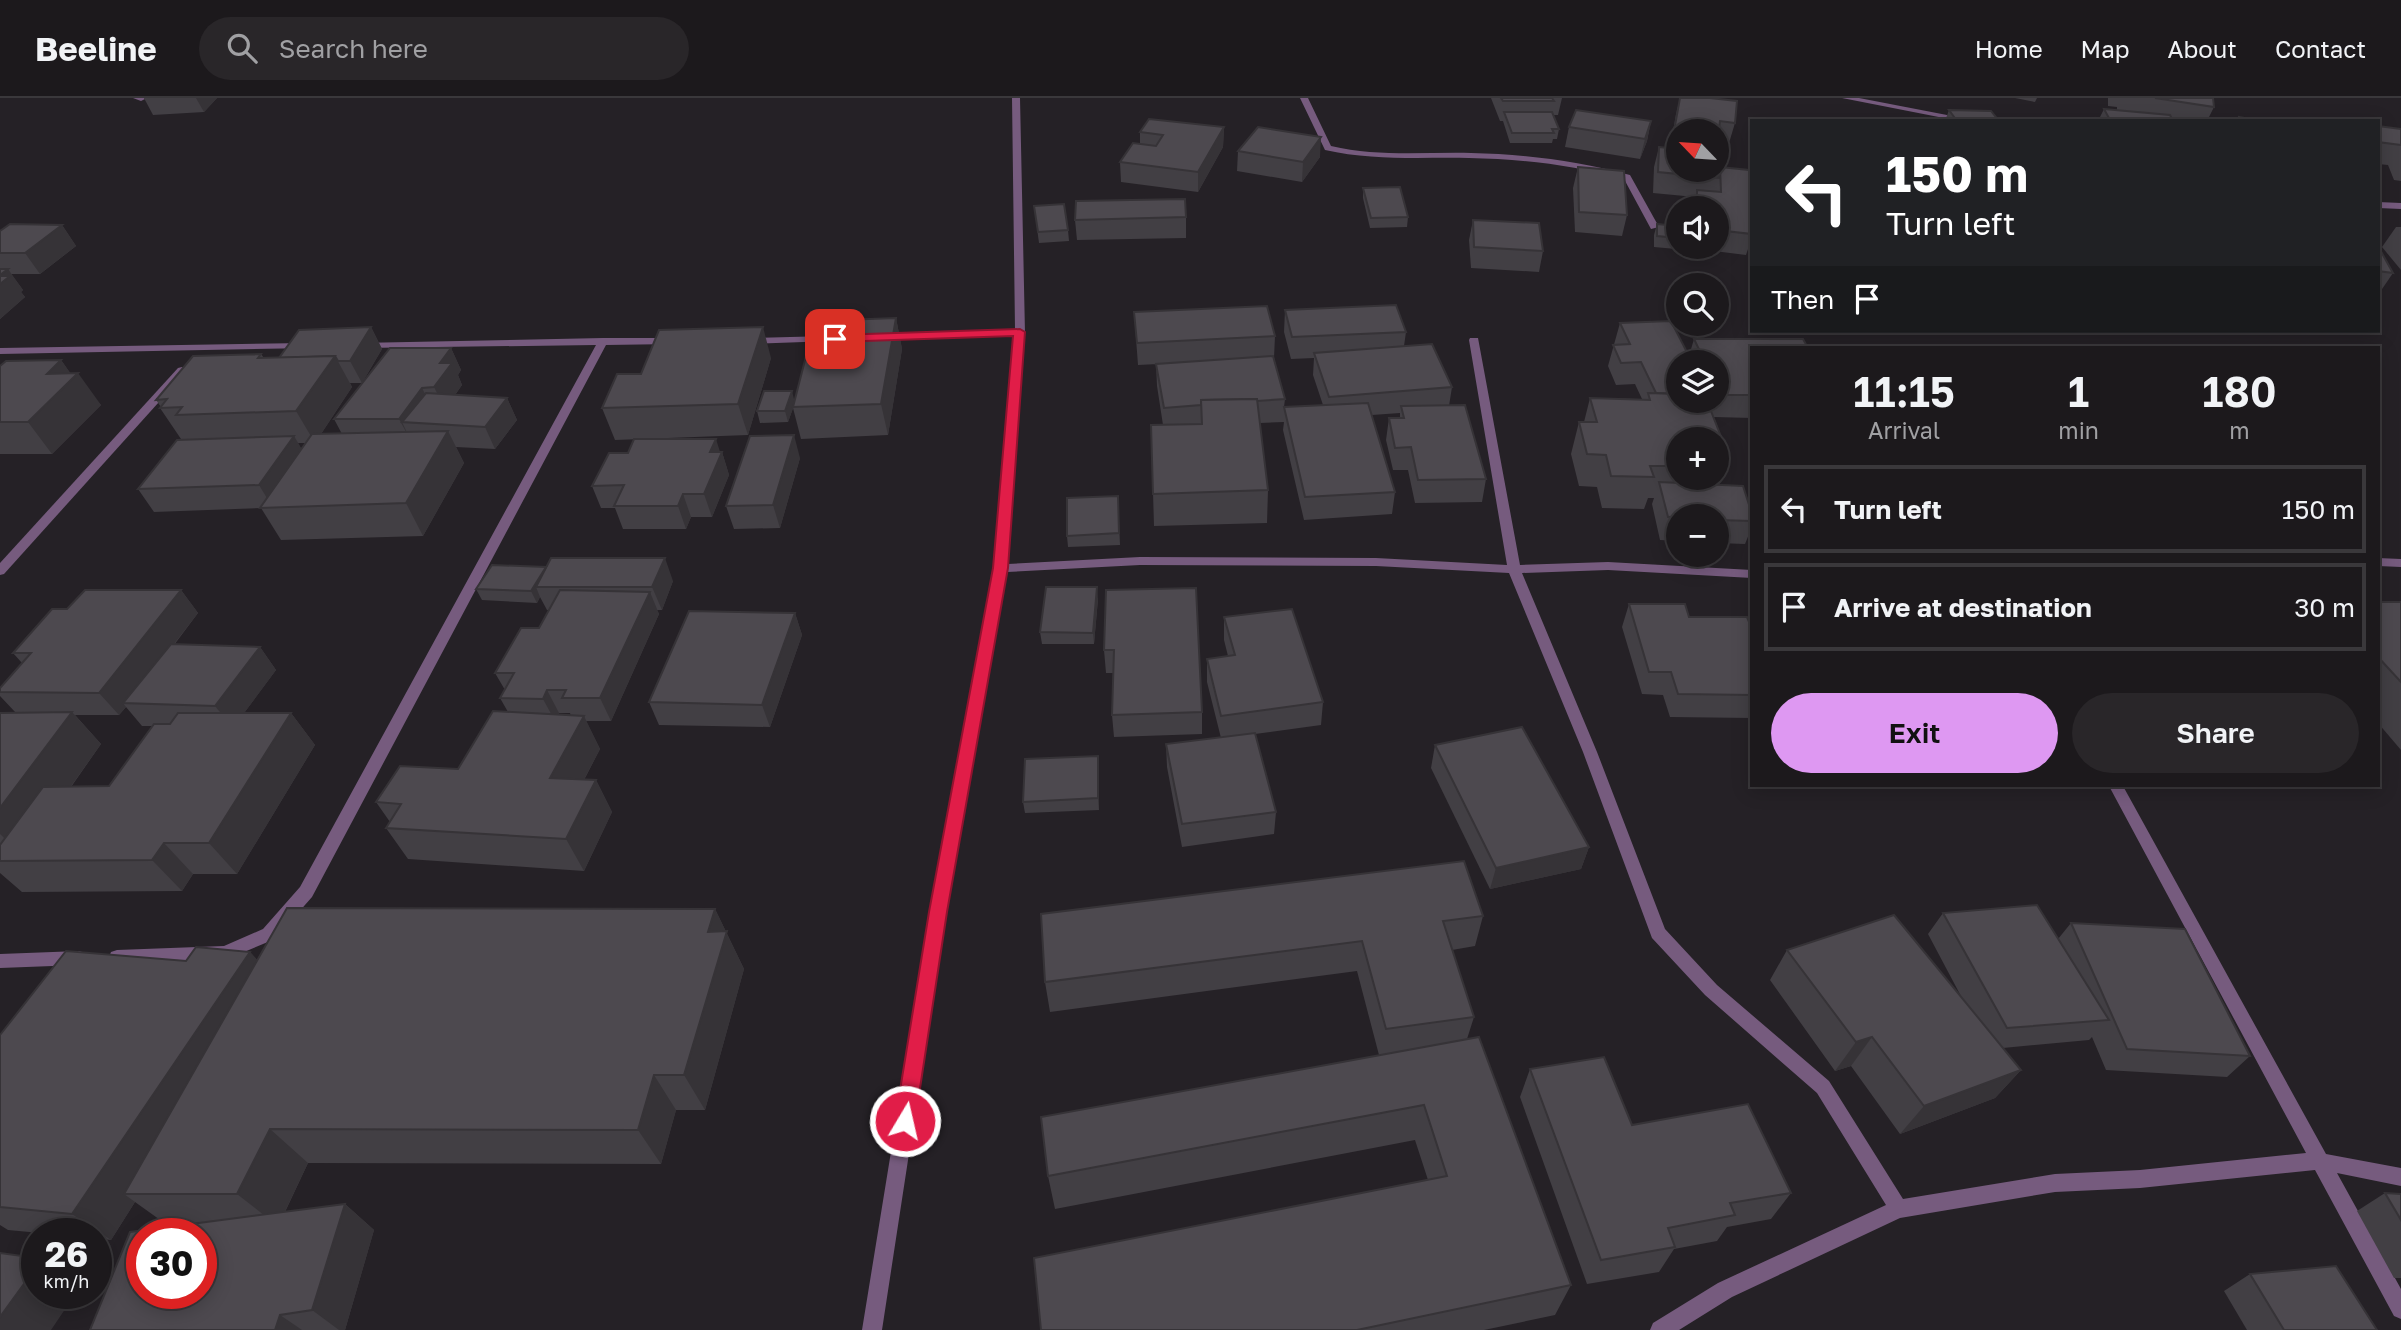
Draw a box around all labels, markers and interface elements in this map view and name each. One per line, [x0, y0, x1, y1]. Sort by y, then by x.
search box [199, 17, 689, 80]
text: Beeline [35, 29, 157, 68]
icon: search [223, 29, 261, 67]
text: Search here [279, 33, 428, 64]
text: Home [1975, 34, 2043, 63]
text: Map [2081, 34, 2130, 63]
text: About [2168, 34, 2237, 63]
text: Contact [2275, 34, 2366, 63]
north arrow [1666, 119, 1729, 182]
map controls [1666, 119, 1729, 567]
text: 150 m [1886, 144, 2028, 203]
icon: left [1771, 147, 1862, 238]
button: sound [1666, 196, 1729, 259]
text: Turn left [1886, 204, 2015, 242]
button: search [1666, 273, 1729, 336]
icon: arrive [1848, 280, 1886, 318]
text: Then [1771, 284, 1834, 315]
pin [805, 309, 865, 369]
icon: arrive [816, 320, 854, 358]
button: layers [1666, 350, 1729, 413]
text: 11:15 [1853, 366, 1955, 416]
text: 1 [2068, 366, 2089, 416]
text: 180 [2202, 366, 2277, 416]
text: Arrival [1868, 416, 1940, 444]
text: min [2058, 416, 2099, 444]
text: m [2229, 416, 2250, 444]
button: + [1666, 427, 1729, 490]
icon: left [1775, 490, 1813, 528]
text: Turn left [1834, 494, 1942, 525]
text: 150 m [2282, 494, 2355, 525]
button: − [1666, 504, 1729, 567]
icon: arrive [1775, 588, 1813, 626]
text: Arrive at destination [1834, 592, 2092, 623]
text: 30 m [2294, 592, 2355, 623]
button: Exit [1771, 693, 2058, 773]
button: Share [2072, 693, 2359, 773]
position arrow [868, 1084, 942, 1158]
speed limit sign: 30 [126, 1218, 217, 1309]
text: 26 [45, 1233, 88, 1275]
text: km/h [44, 1270, 89, 1292]

